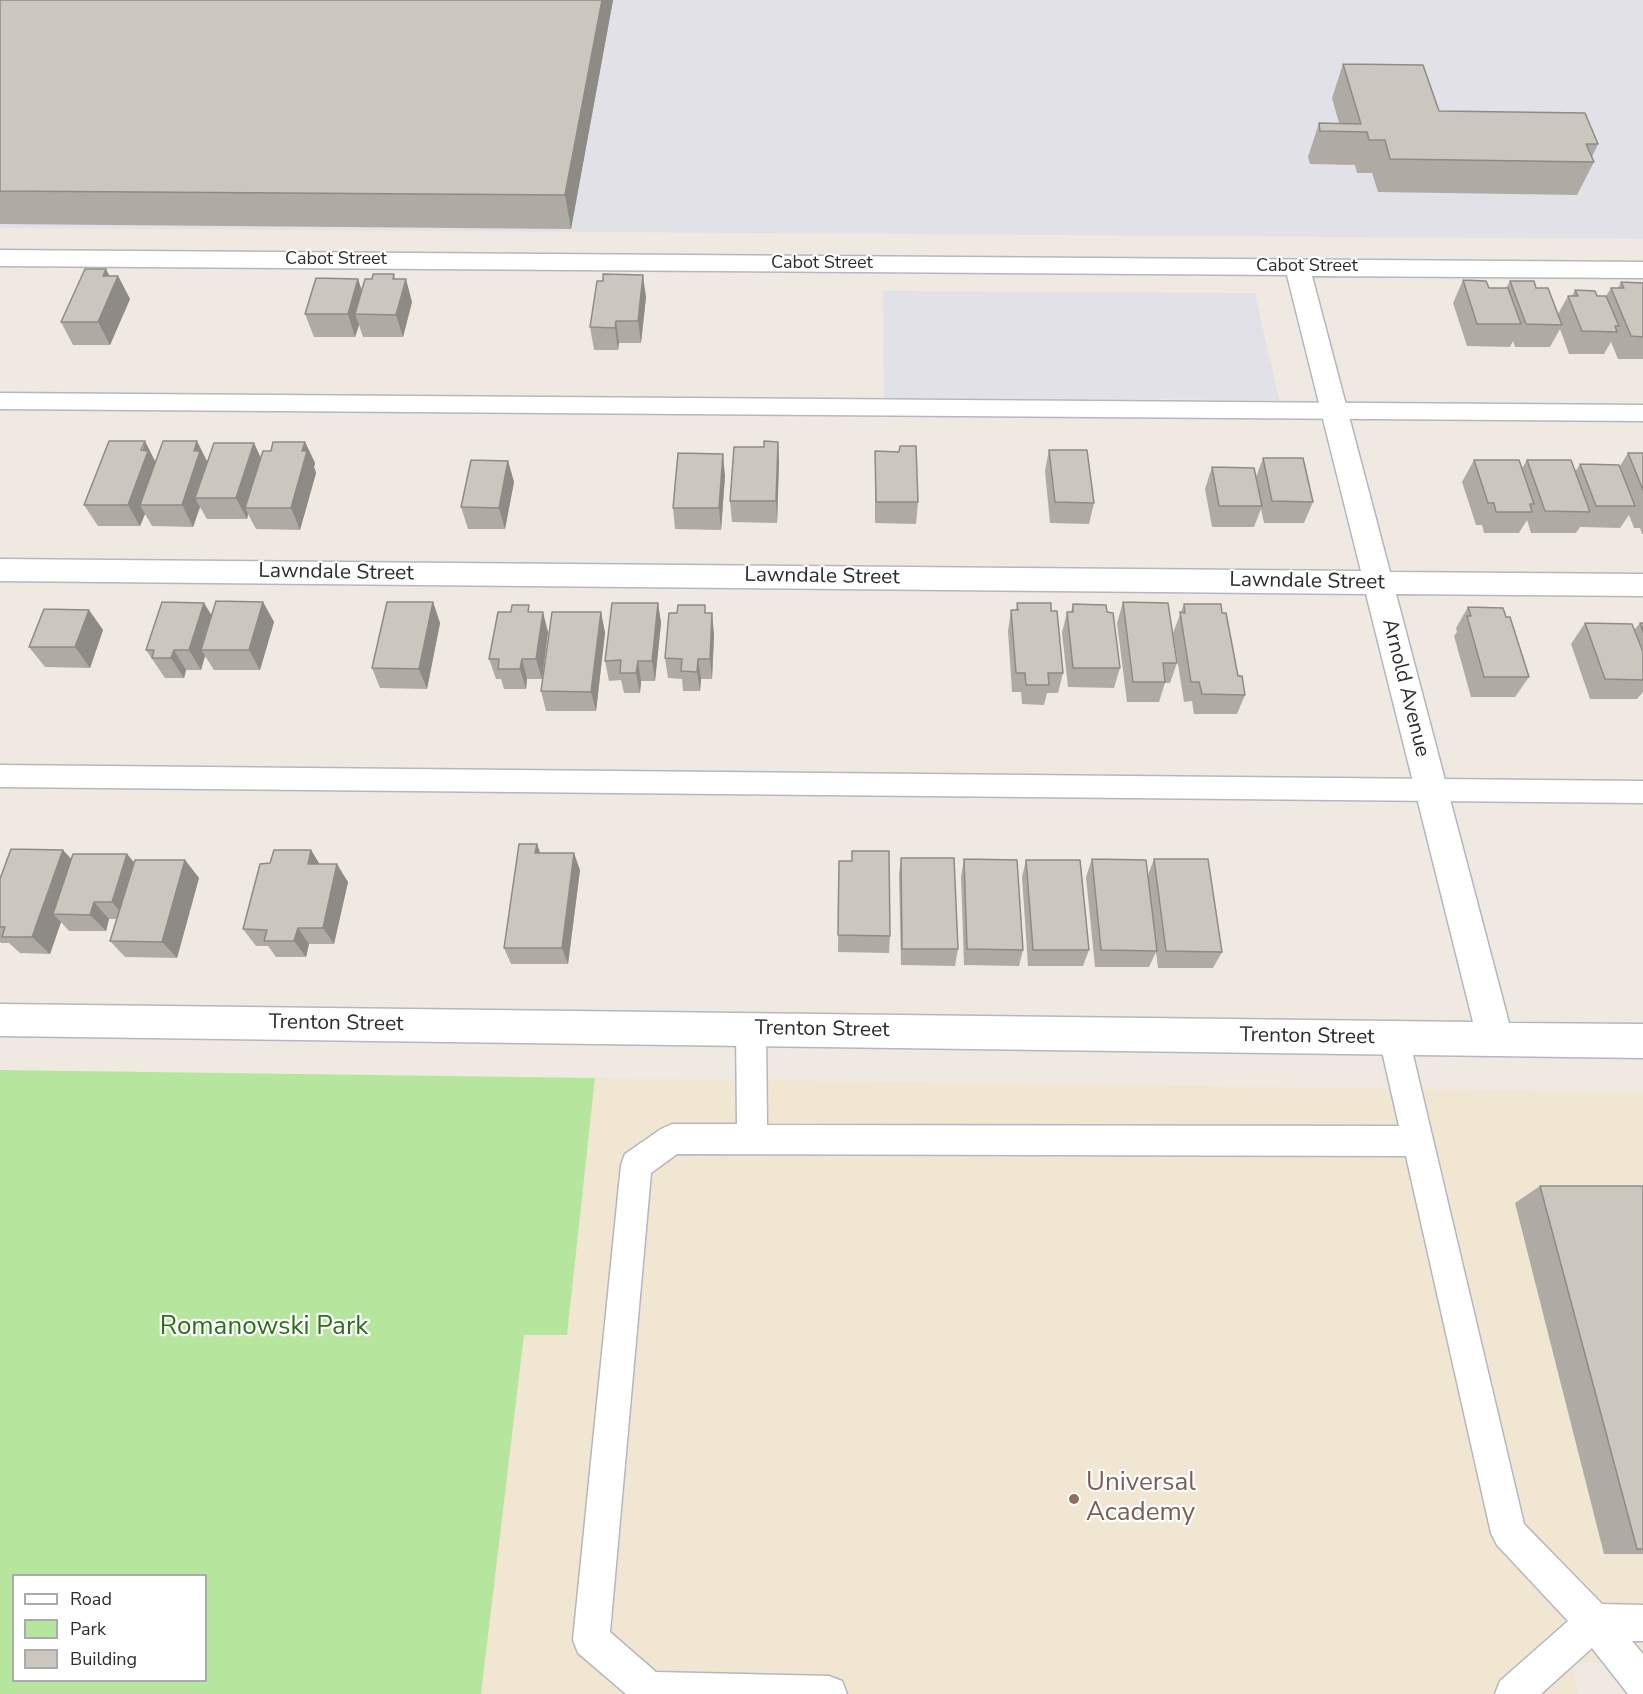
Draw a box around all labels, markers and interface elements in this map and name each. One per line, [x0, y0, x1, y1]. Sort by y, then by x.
street label: Cabot Street [285, 249, 387, 271]
street label: Cabot Street [771, 253, 873, 275]
street label: Cabot Street [1256, 256, 1358, 278]
street label: Lawndale Street [258, 559, 414, 587]
street label: Lawndale Street [744, 563, 900, 591]
street label: Lawndale Street [1229, 568, 1385, 596]
street label: Arnold Avenue [1376, 616, 1434, 760]
street label: Trenton Street [268, 1010, 404, 1038]
street label: Trenton Street [754, 1016, 890, 1044]
street label: Trenton Street [1239, 1023, 1375, 1051]
park label: Romanowski Park [160, 1312, 368, 1344]
place label: Universal Academy [1086, 1468, 1196, 1530]
marker: Universal Academy [1067, 1492, 1081, 1506]
legend [12, 1574, 207, 1682]
text: Road [70, 1587, 112, 1611]
text: Park [70, 1617, 106, 1641]
text: Building [70, 1647, 137, 1671]

